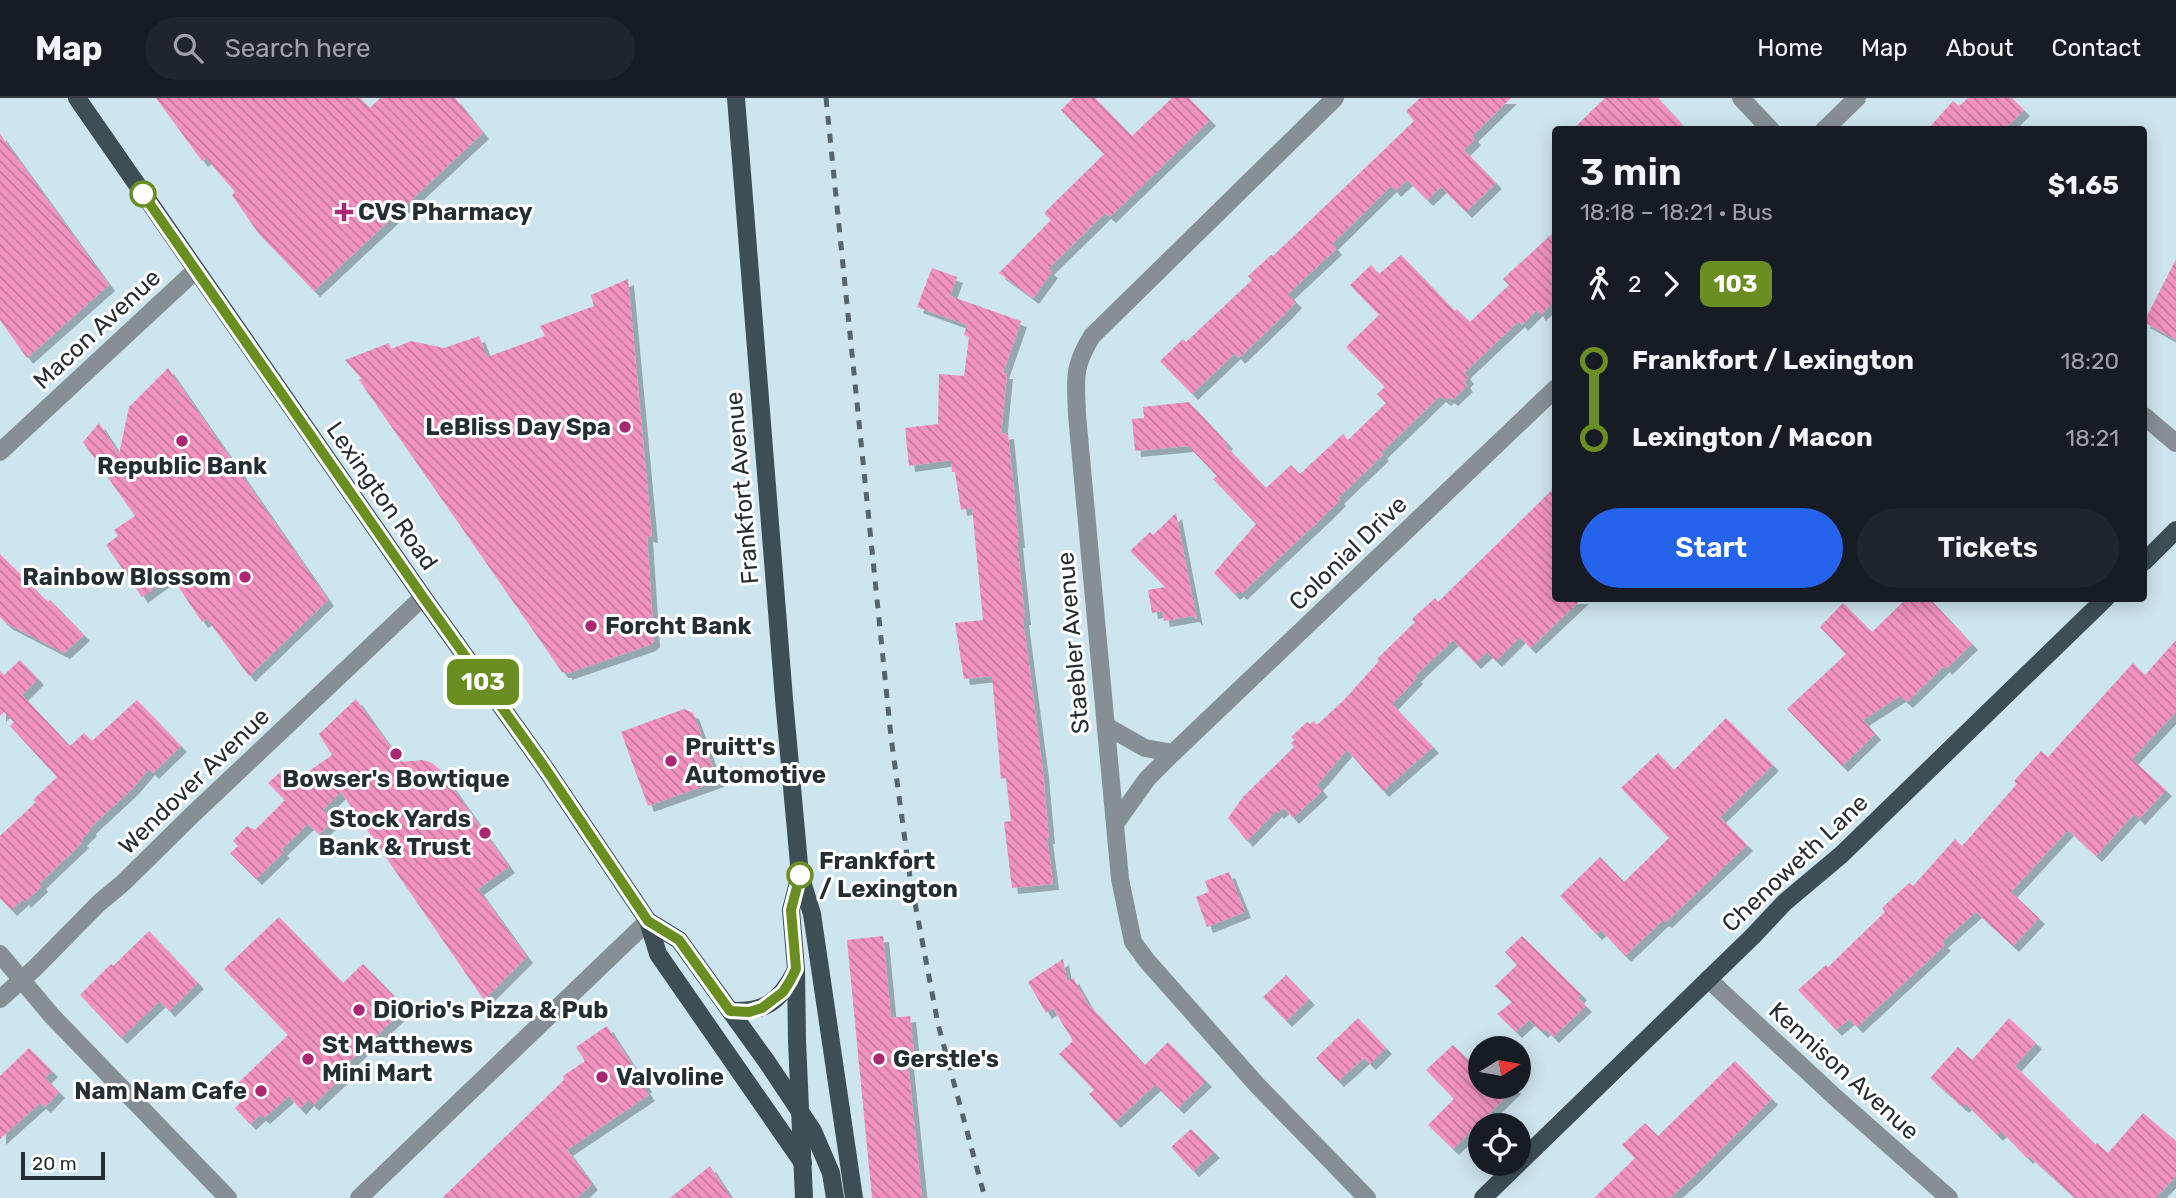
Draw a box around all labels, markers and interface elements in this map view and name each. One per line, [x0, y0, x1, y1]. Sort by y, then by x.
search box [145, 17, 635, 80]
text: Map [35, 29, 103, 68]
icon: search [169, 29, 207, 67]
text: Search here [225, 33, 370, 64]
text: Home [1757, 34, 1823, 62]
text: Map [1861, 34, 1908, 62]
text: About [1946, 34, 2014, 62]
text: Contact [2052, 34, 2141, 62]
text: 3 min [1580, 149, 1682, 195]
text: $1.65 [2048, 170, 2119, 201]
unlabelled marker [130, 181, 156, 207]
place label: CVS Pharmacy [358, 198, 533, 226]
text: 18:18 – 18:21 · Bus [1580, 198, 1773, 226]
marker: CVS Pharmacy [336, 204, 352, 220]
street label: Macon Avenue [28, 263, 166, 395]
icon: walk [1580, 265, 1618, 303]
icon: forward [1652, 265, 1690, 303]
text: 2 [1628, 270, 1642, 298]
text: 103 [1714, 270, 1758, 298]
text: Frankfort / Lexington [1632, 345, 1914, 376]
text: 18:20 [2061, 347, 2119, 375]
street label: Frankfort Avenue [720, 390, 764, 586]
place label: LeBliss Day Spa [425, 413, 611, 441]
street label: Lexington Road [320, 416, 444, 576]
marker: LeBliss Day Spa [617, 419, 633, 435]
text: Lexington / Macon [1632, 422, 1873, 453]
text: 18:21 [2065, 424, 2119, 452]
marker: Republic Bank [174, 433, 190, 449]
place label: Republic Bank [97, 452, 267, 480]
street label: Colonial Drive [1283, 490, 1413, 616]
button: Start [1580, 508, 1843, 588]
button: Tickets [1857, 508, 2119, 588]
street label: Staebler Avenue [1051, 551, 1095, 735]
place label: Rainbow Blossom [22, 563, 231, 591]
marker: Rainbow Blossom [237, 569, 253, 585]
place label: Forcht Bank [605, 612, 752, 640]
marker: Forcht Bank [583, 618, 599, 634]
line badge: 103 [443, 659, 523, 705]
text: 103 [461, 668, 505, 696]
street label: Wendover Avenue [113, 702, 275, 860]
place label: Pruitt's Automotive [685, 733, 826, 789]
marker: Bowser's Bowtique [388, 746, 404, 762]
marker: Pruitt's Automotive [663, 753, 679, 769]
place label: Bowser's Bowtique [282, 765, 510, 793]
street label: Chenoweth Lane [1716, 788, 1874, 938]
place label: Stock Yards Bank & Trust [319, 805, 471, 861]
marker: Stock Yards Bank & Trust [477, 825, 493, 841]
place label: Frankfort / Lexington [819, 847, 958, 903]
marker: Frankfort / Lexington [787, 862, 813, 888]
place label: DiOrio's Pizza & Pub [373, 996, 608, 1024]
street label: Kennison Avenue [1763, 996, 1925, 1146]
marker: DiOrio's Pizza & Pub [351, 1002, 367, 1018]
place label: St Matthews Mini Mart [322, 1031, 473, 1087]
north arrow [1468, 1036, 1531, 1099]
map controls [1468, 1036, 1531, 1176]
place label: Gerstle's [893, 1045, 999, 1073]
marker: St Matthews Mini Mart [300, 1051, 316, 1067]
marker: Gerstle's [871, 1051, 887, 1067]
place label: Valvoline [616, 1063, 724, 1091]
marker: Valvoline [594, 1069, 610, 1085]
place label: Nam Nam Cafe [74, 1077, 247, 1105]
marker: Nam Nam Cafe [253, 1083, 269, 1099]
button: locate [1468, 1113, 1531, 1176]
scale bar [21, 1149, 105, 1181]
text: 20 m [32, 1152, 77, 1175]

